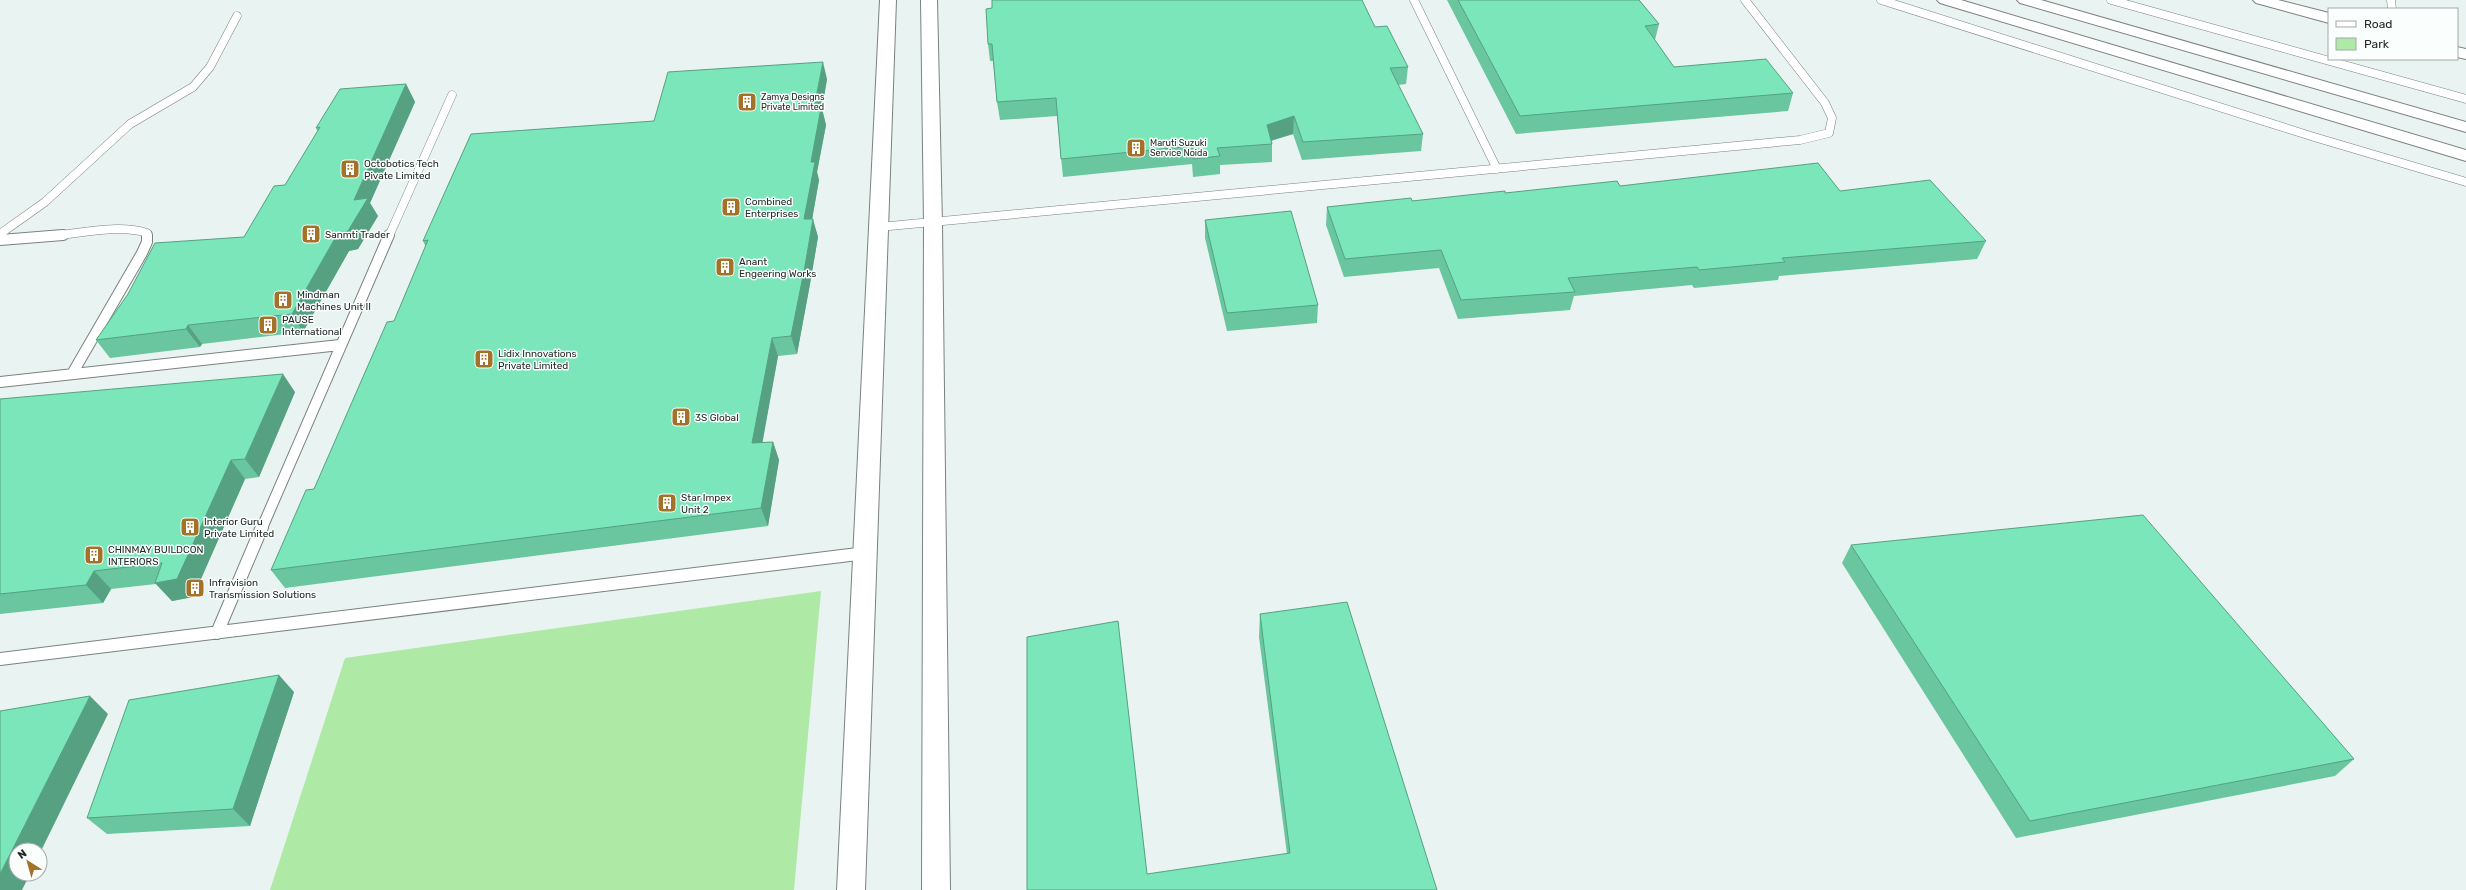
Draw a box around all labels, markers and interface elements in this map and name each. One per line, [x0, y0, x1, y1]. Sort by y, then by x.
legend [2328, 8, 2458, 60]
text: Road [2364, 17, 2392, 31]
text: Park [2364, 37, 2390, 51]
building icon: Zamya Designs Private Limited [736, 91, 758, 113]
place label: Zamya Designs Private Limited [761, 92, 825, 112]
building icon: Maruti Suzuki Service Noida [1125, 137, 1147, 159]
place label: Maruti Suzuki Service Noida [1150, 138, 1207, 158]
building icon: Octobotics Tech Pivate Limited [339, 158, 361, 180]
place label: Octobotics Tech Pivate Limited [364, 158, 439, 182]
building icon: Combined Enterprises [720, 196, 742, 218]
place label: Combined Enterprises [745, 196, 798, 220]
building icon: Sanmti Trader [300, 223, 322, 245]
place label: Sanmti Trader [325, 229, 390, 241]
building icon: Anant Engeering Works [714, 256, 736, 278]
place label: Anant Engeering Works [739, 256, 816, 280]
building icon: Mindman Machines Unit II [272, 289, 294, 311]
place label: Mindman Machines Unit II [297, 289, 371, 313]
building icon: PAUSE International [257, 314, 279, 336]
place label: PAUSE International [282, 314, 342, 338]
building icon: Lidix Innovations Private Limited [473, 348, 495, 370]
place label: Lidix Innovations Private Limited [498, 348, 577, 372]
building icon: 3S Global [670, 406, 692, 428]
place label: 3S Global [695, 412, 739, 424]
building icon: Star Impex Unit 2 [656, 492, 678, 514]
place label: Star Impex Unit 2 [681, 492, 732, 516]
building icon: Interior Guru Private Limited [179, 516, 201, 538]
place label: Interior Guru Private Limited [204, 516, 274, 540]
building icon: CHINMAY BUILDCON INTERIORS [83, 544, 105, 566]
place label: CHINMAY BUILDCON INTERIORS [108, 544, 203, 568]
building icon: Infravision Transmission Solutions [184, 577, 206, 599]
place label: Infravision Transmission Solutions [209, 577, 316, 601]
north arrow [8, 842, 48, 882]
text: N [15, 847, 29, 862]

